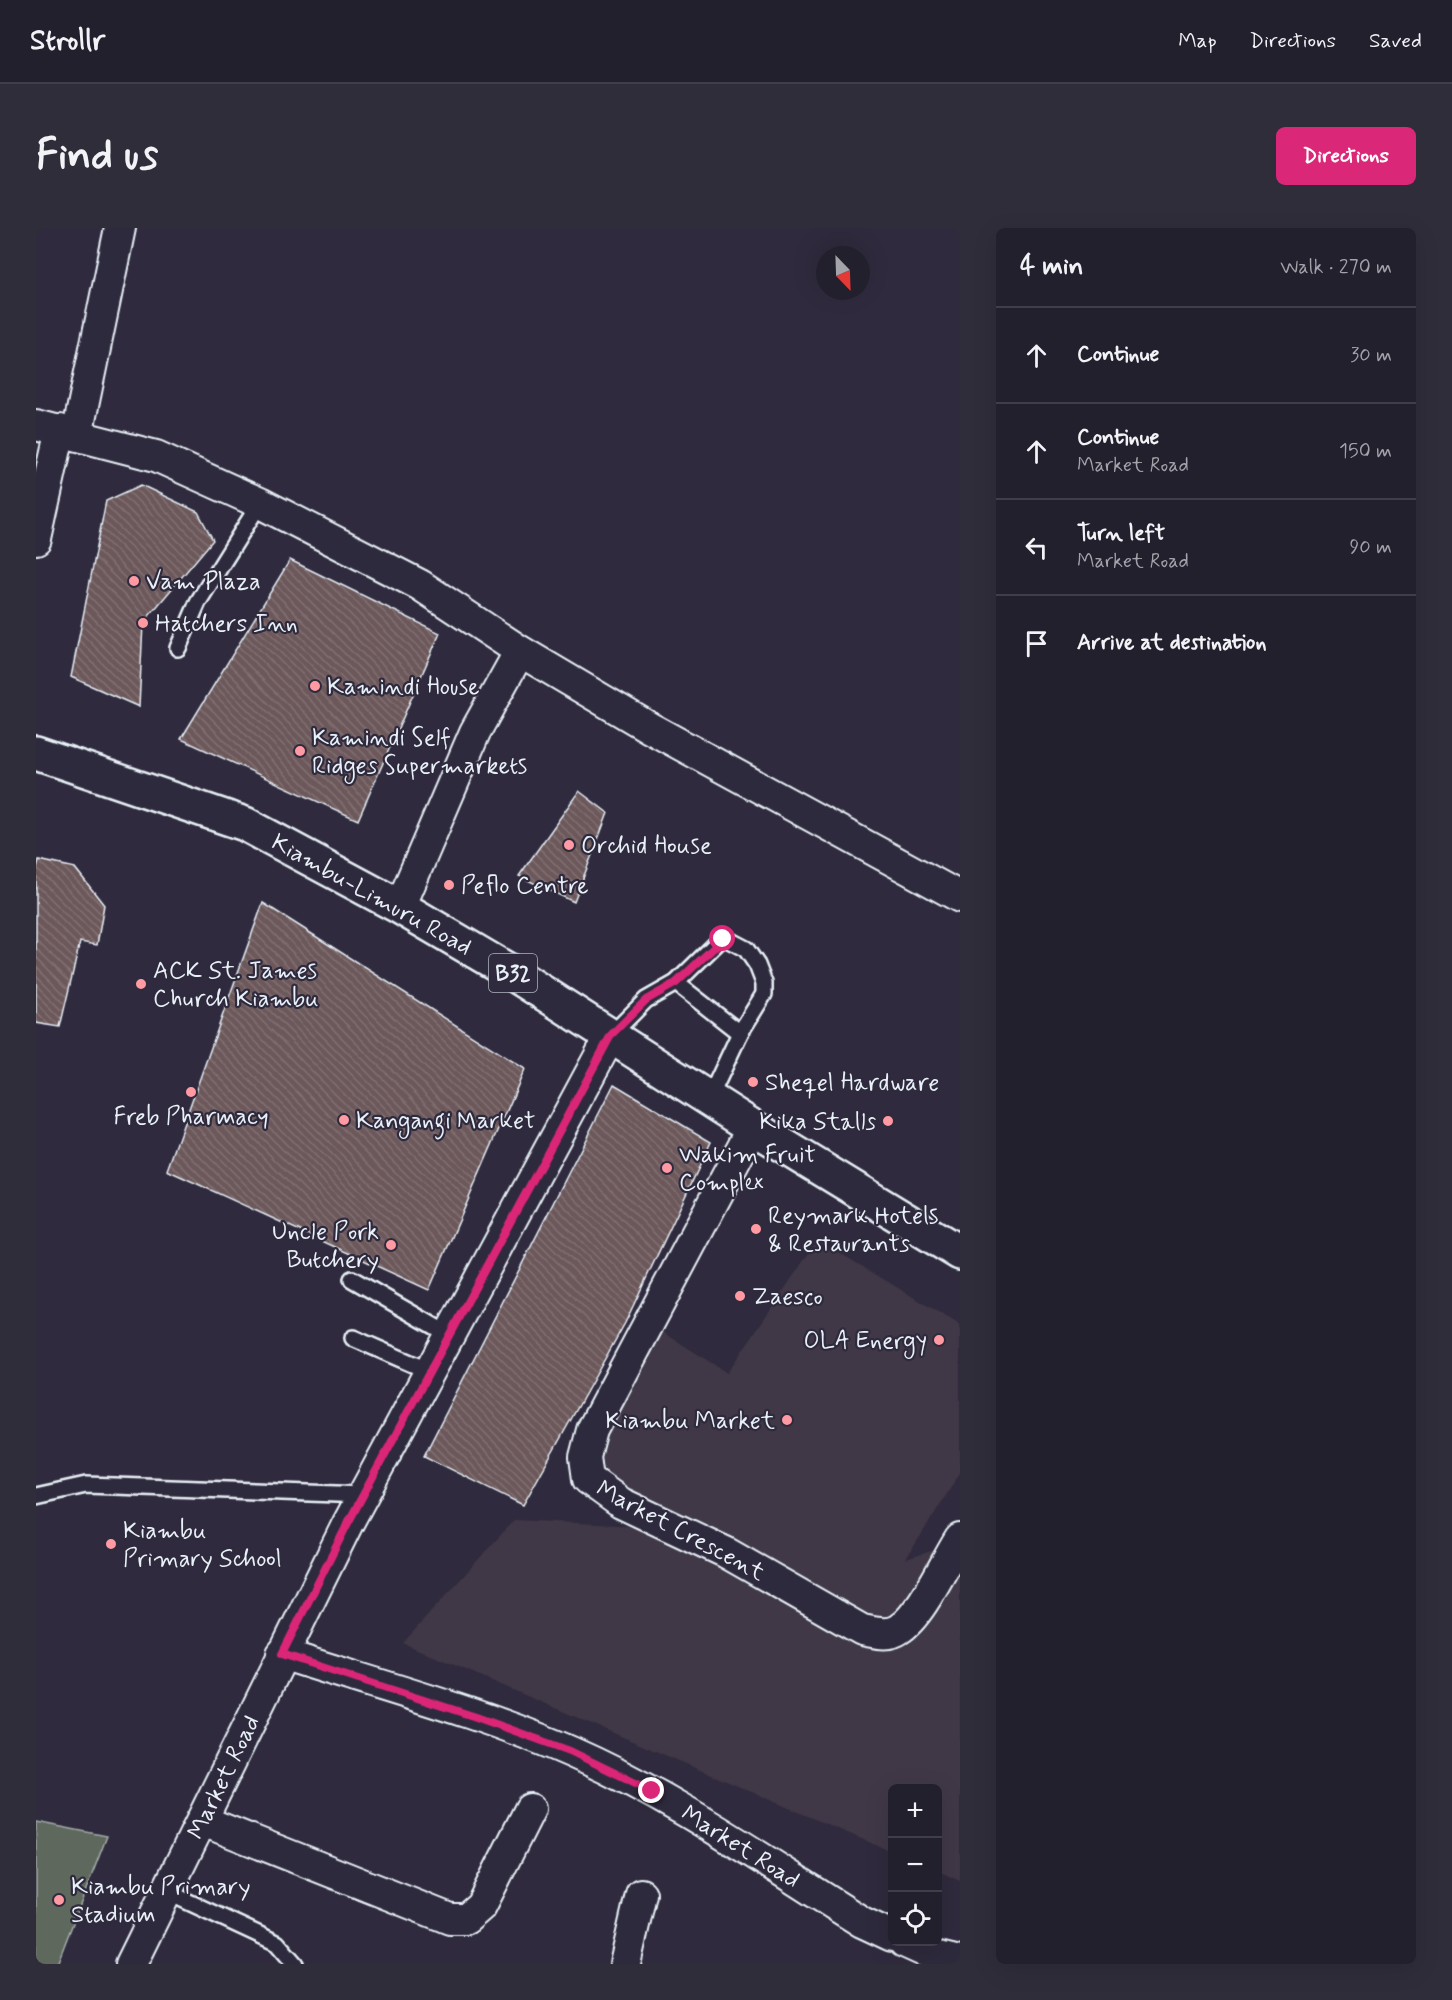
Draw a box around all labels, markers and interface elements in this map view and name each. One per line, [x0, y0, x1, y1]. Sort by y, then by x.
text: Strollr [30, 23, 105, 60]
text: Map [1178, 27, 1217, 55]
text: Directions [1250, 27, 1336, 55]
text: Saved [1369, 27, 1422, 55]
button: Directions [1276, 127, 1416, 185]
text: Find us [36, 129, 158, 184]
north arrow [816, 246, 870, 300]
text: 4 min [1020, 250, 1083, 284]
text: Walk · 270 m [1280, 254, 1392, 281]
icon: ahead [1020, 339, 1053, 372]
text: Continue [1077, 341, 1159, 369]
text: 30 m [1350, 342, 1392, 369]
text: Continue [1077, 424, 1159, 452]
icon: ahead [1020, 435, 1053, 468]
text: 150 m [1339, 438, 1392, 465]
text: Market Road [1077, 452, 1189, 479]
text: Turn left [1077, 520, 1165, 548]
icon: left [1020, 531, 1053, 564]
text: 90 m [1349, 534, 1392, 561]
text: Market Road [1077, 548, 1189, 575]
place label: Vam Plaza [146, 567, 261, 598]
marker: Vam Plaza [127, 574, 141, 588]
place label: Hatchers Inn [155, 609, 298, 640]
marker: Hatchers Inn [136, 616, 150, 630]
icon: arrive [1020, 627, 1053, 660]
text: Arrive at destination [1077, 629, 1267, 657]
place label: Kamindi House [327, 672, 480, 703]
marker: Kamindi House [308, 679, 322, 693]
place label: Kamindi Self Ridges Supermarkets [312, 723, 527, 784]
marker: Kamindi Self Ridges Supermarkets [293, 744, 307, 758]
street label: Kiambu-Limuru Road [266, 827, 477, 963]
place label: Orchid House [581, 831, 712, 862]
marker: Orchid House [562, 838, 576, 852]
place label: Peflo Centre [461, 871, 589, 902]
marker: Peflo Centre [442, 878, 456, 892]
route start [709, 925, 735, 951]
road number: B32 [489, 954, 537, 992]
place label: ACK St. James Church Kiambu [153, 956, 318, 1015]
marker: ACK St. James Church Kiambu [134, 977, 148, 991]
place label: Sheqel Hardware [765, 1068, 939, 1099]
marker: Sheqel Hardware [746, 1075, 760, 1089]
marker: Freb Pharmacy [184, 1085, 198, 1099]
place label: Freb Pharmacy [113, 1102, 269, 1133]
place label: Kangangi Market [356, 1106, 535, 1140]
place label: Kika Stalls [759, 1107, 876, 1138]
marker: Kangangi Market [337, 1113, 351, 1127]
marker: Kika Stalls [881, 1114, 895, 1128]
place label: Wakim Fruit Complex [679, 1140, 816, 1199]
marker: Wakim Fruit Complex [660, 1161, 674, 1175]
place label: Reymark Hotels & Restaurants [768, 1201, 938, 1260]
place label: Uncle Pork Butchery [272, 1217, 379, 1276]
marker: Reymark Hotels & Restaurants [749, 1222, 763, 1236]
marker: Uncle Pork Butchery [384, 1238, 398, 1252]
place label: Zaesco [752, 1282, 823, 1313]
marker: Zaesco [733, 1289, 747, 1303]
place label: OLA Energy [803, 1326, 927, 1359]
marker: OLA Energy [932, 1333, 946, 1347]
place label: Kiambu Market [605, 1406, 775, 1437]
marker: Kiambu Market [780, 1413, 794, 1427]
street label: Market Crescent [591, 1474, 770, 1589]
place label: Kiambu Primary School [123, 1516, 282, 1575]
marker: Kiambu Primary School [104, 1537, 118, 1551]
street label: Market Road [181, 1711, 268, 1845]
route end [638, 1777, 664, 1803]
map controls [888, 1784, 942, 1946]
button: + [888, 1784, 942, 1838]
street label: Market Road [675, 1799, 805, 1896]
button: − [888, 1838, 942, 1892]
place label: Kiambu Primary Stadium [71, 1872, 250, 1931]
button: locate [888, 1892, 942, 1946]
marker: Kiambu Primary Stadium [52, 1893, 66, 1907]

